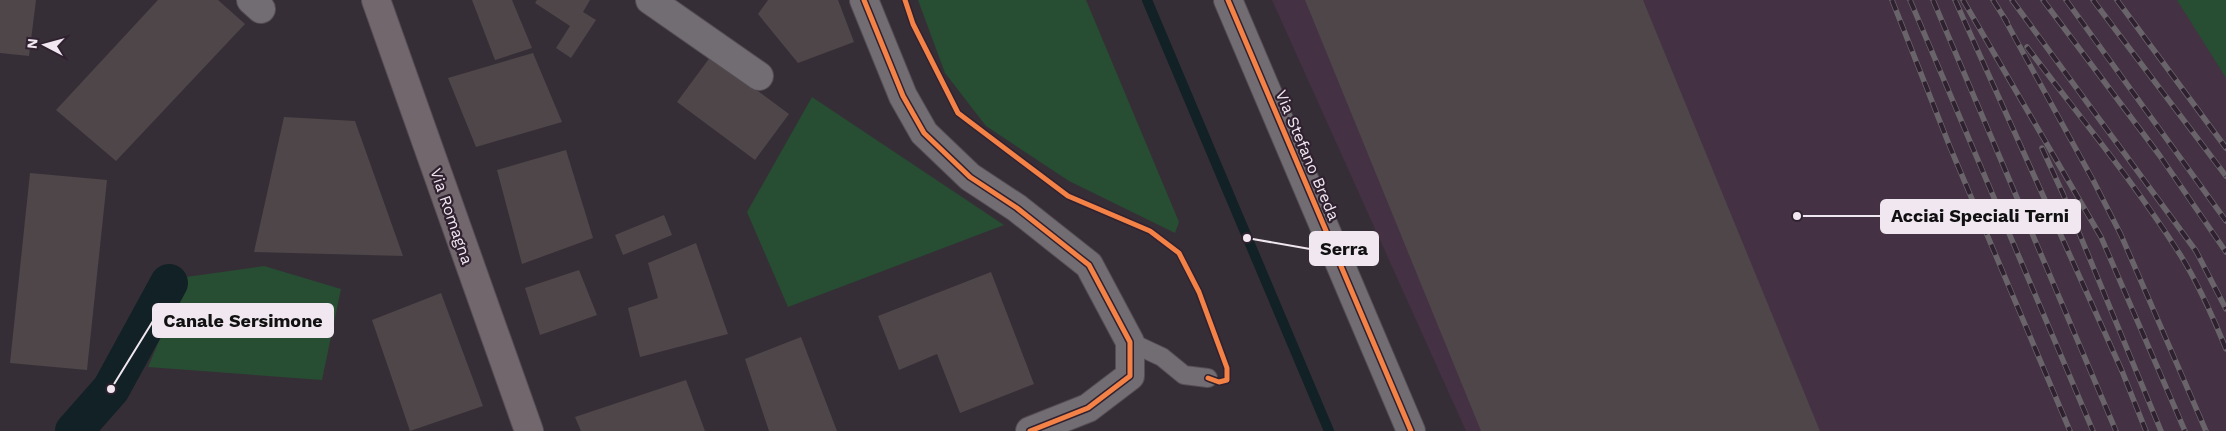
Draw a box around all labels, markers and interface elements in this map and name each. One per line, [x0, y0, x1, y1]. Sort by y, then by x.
north arrow [20, 20, 70, 70]
text: N [24, 38, 41, 50]
street label: Via Stefano Breda [1271, 87, 1344, 223]
street label: Via Romagna [426, 166, 477, 267]
callout: Acciai Speciali Terni [1881, 200, 2080, 233]
text: Acciai Speciali Terni [1891, 205, 2069, 226]
callout: Serra [1310, 232, 1378, 265]
text: Serra [1320, 238, 1368, 259]
callout: Canale Sersimone [153, 304, 333, 337]
text: Canale Sersimone [163, 310, 323, 331]

